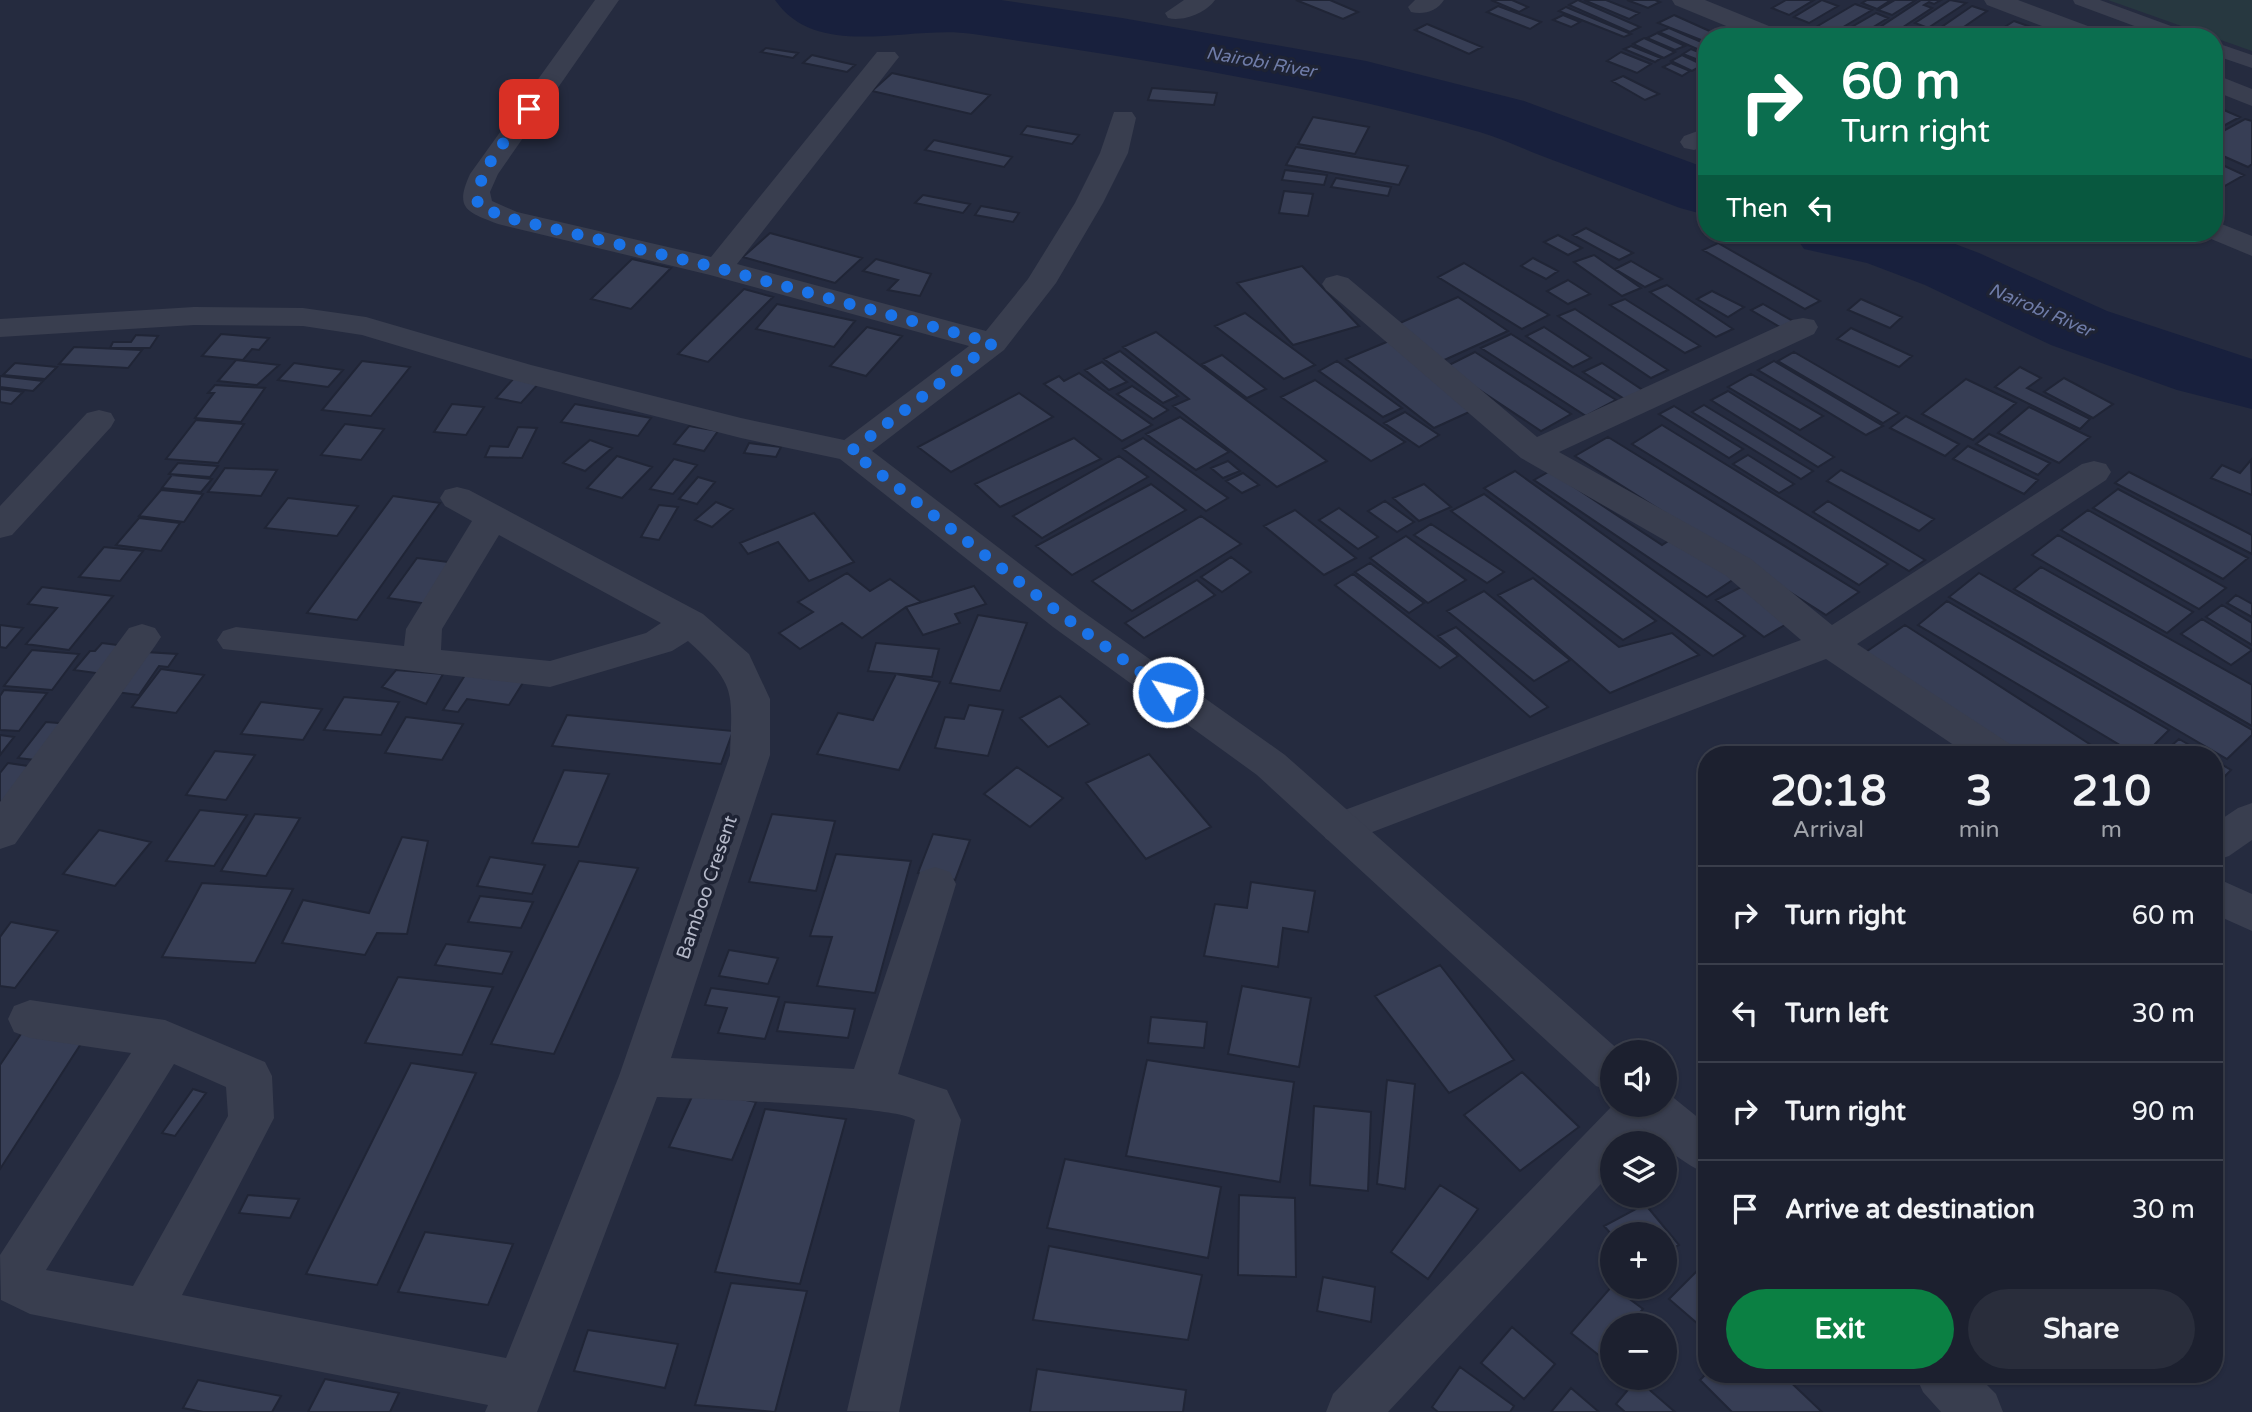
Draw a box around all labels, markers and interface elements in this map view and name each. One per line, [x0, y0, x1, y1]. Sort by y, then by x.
water label: Nairobi River [1204, 42, 1320, 83]
text: 60 m [1841, 53, 1960, 112]
icon: right [1726, 56, 1817, 147]
pin [499, 79, 559, 139]
icon: arrive [510, 90, 548, 128]
text: Turn right [1841, 113, 1990, 151]
icon: left [1802, 189, 1840, 227]
text: Then [1726, 193, 1788, 224]
water label: Nairobi River [1986, 278, 2098, 343]
position arrow [1131, 655, 1205, 729]
text: 20:18 [1770, 766, 1887, 817]
text: 3 [1966, 766, 1992, 817]
text: 210 [2072, 766, 2151, 817]
street label: Bamboo Cresent [672, 813, 742, 962]
text: Arrival [1793, 816, 1864, 844]
text: min [1959, 816, 2000, 844]
text: m [2101, 816, 2122, 844]
icon: right [1726, 896, 1764, 934]
text: Turn right [1785, 900, 1906, 931]
text: 60 m [2132, 900, 2195, 931]
icon: left [1726, 994, 1764, 1032]
text: Turn left [1785, 998, 1888, 1029]
text: 30 m [2132, 998, 2195, 1029]
map controls [1600, 1040, 1677, 1390]
button: sound [1600, 1040, 1677, 1117]
icon: right [1726, 1092, 1764, 1130]
text: Turn right [1785, 1096, 1906, 1127]
text: 90 m [2132, 1096, 2195, 1127]
button: layers [1600, 1131, 1677, 1208]
icon: arrive [1726, 1190, 1764, 1228]
text: Arrive at destination [1785, 1194, 2035, 1225]
text: 30 m [2132, 1194, 2195, 1225]
button: + [1600, 1222, 1677, 1299]
button: Exit [1726, 1289, 1954, 1369]
button: Share [1968, 1289, 2195, 1369]
button: − [1600, 1313, 1677, 1390]

